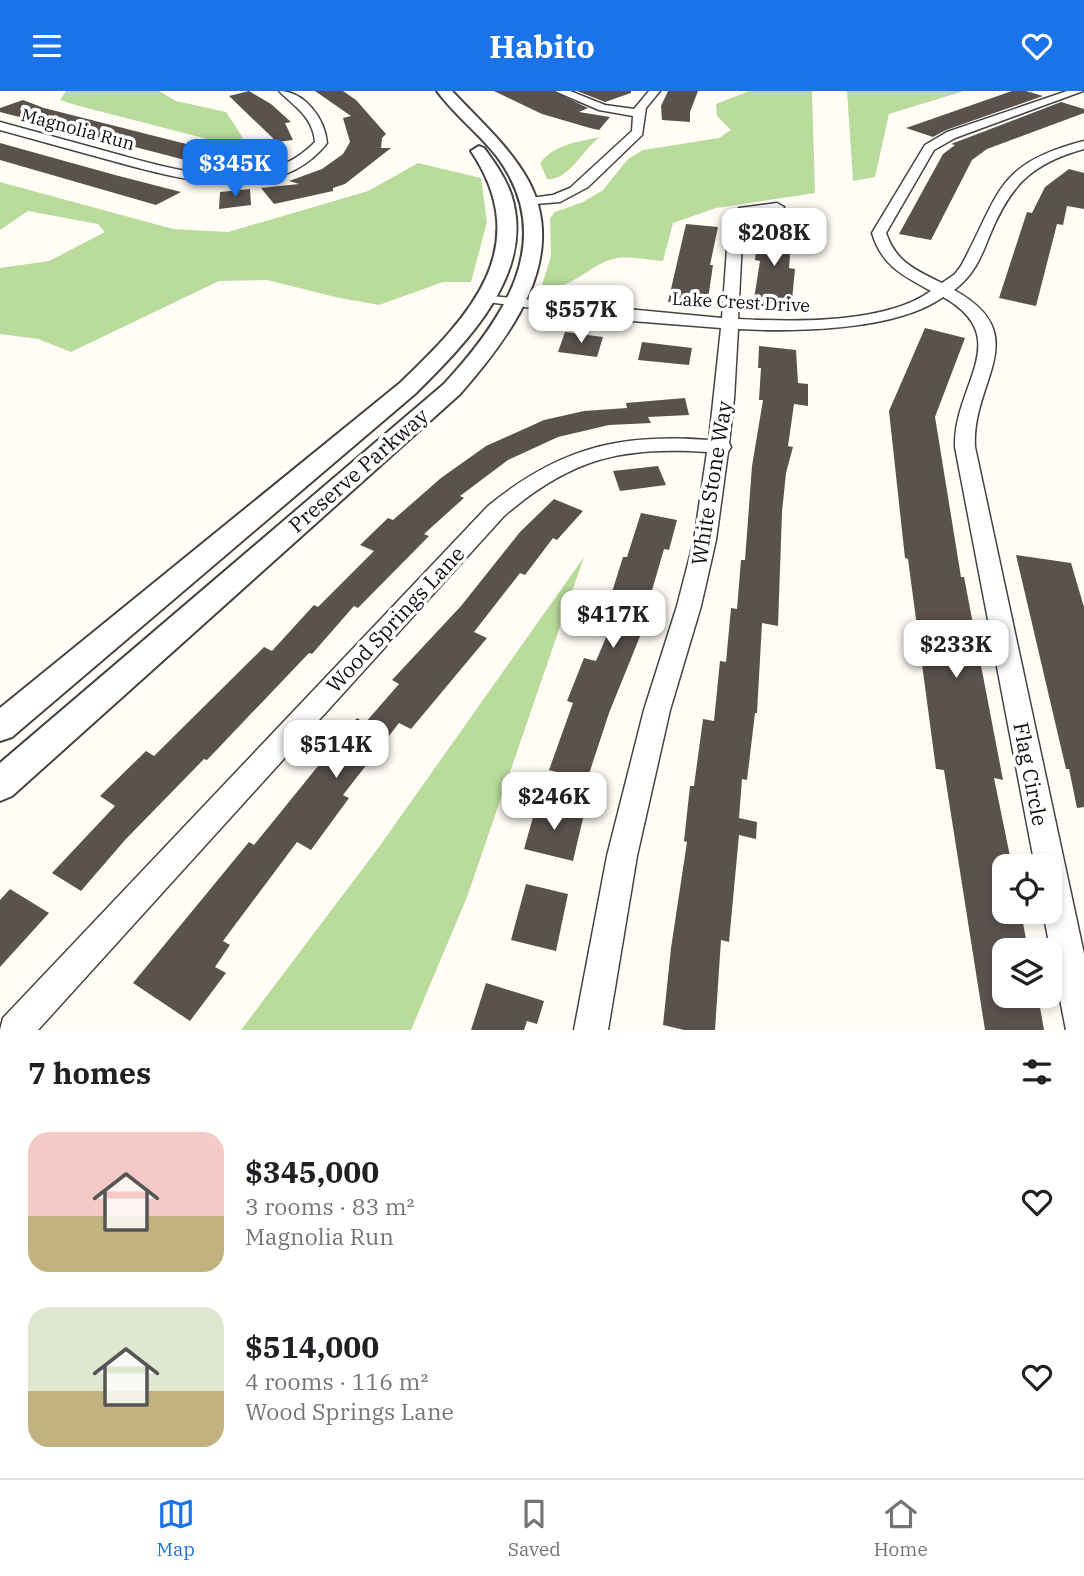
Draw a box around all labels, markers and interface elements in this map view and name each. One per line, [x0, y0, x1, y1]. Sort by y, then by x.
text: Habito [489, 25, 595, 67]
icon: menu [28, 27, 66, 65]
icon: heart [1018, 27, 1056, 65]
street label: Magnolia Run [19, 103, 137, 155]
pin: $345K [186, 139, 284, 199]
text: $345K [199, 147, 271, 177]
pin: $208K [725, 209, 823, 268]
text: $208K [738, 216, 810, 246]
pin: $557K [532, 285, 630, 345]
street label: Lake Crest Drive [671, 287, 811, 317]
text: $557K [545, 293, 617, 323]
street label: White Stone Way [684, 398, 738, 567]
street label: Preserve Parkway [282, 401, 434, 538]
street label: Wood Springs Lane [320, 540, 470, 698]
pin: $417K [564, 591, 662, 650]
text: $417K [577, 598, 649, 628]
pin: $233K [907, 621, 1005, 680]
text: $233K [920, 628, 992, 658]
street label: Flag Circle [1007, 720, 1055, 828]
pin: $514K [287, 721, 385, 780]
text: $514K [300, 728, 372, 758]
pin: $246K [505, 773, 603, 832]
text: $246K [518, 780, 590, 810]
map controls [992, 854, 1062, 1008]
button: locate [992, 854, 1062, 924]
button: layers [992, 938, 1062, 1008]
text: 7 homes [28, 1053, 151, 1092]
icon: filters [1018, 1053, 1056, 1091]
text: $345,000 [245, 1152, 379, 1191]
icon: home [84, 1160, 168, 1244]
icon: heart [1018, 1183, 1056, 1221]
text: 3 rooms · 83 m² [245, 1191, 415, 1221]
text: Magnolia Run [245, 1221, 394, 1251]
text: $514,000 [245, 1327, 379, 1366]
icon: home [84, 1335, 168, 1419]
icon: heart [1018, 1358, 1056, 1396]
text: 4 rooms · 116 m² [245, 1366, 428, 1396]
text: Wood Springs Lane [245, 1396, 454, 1426]
tab: Map [156, 1495, 195, 1561]
tab: Saved [508, 1495, 561, 1561]
tab: Home [874, 1495, 928, 1561]

